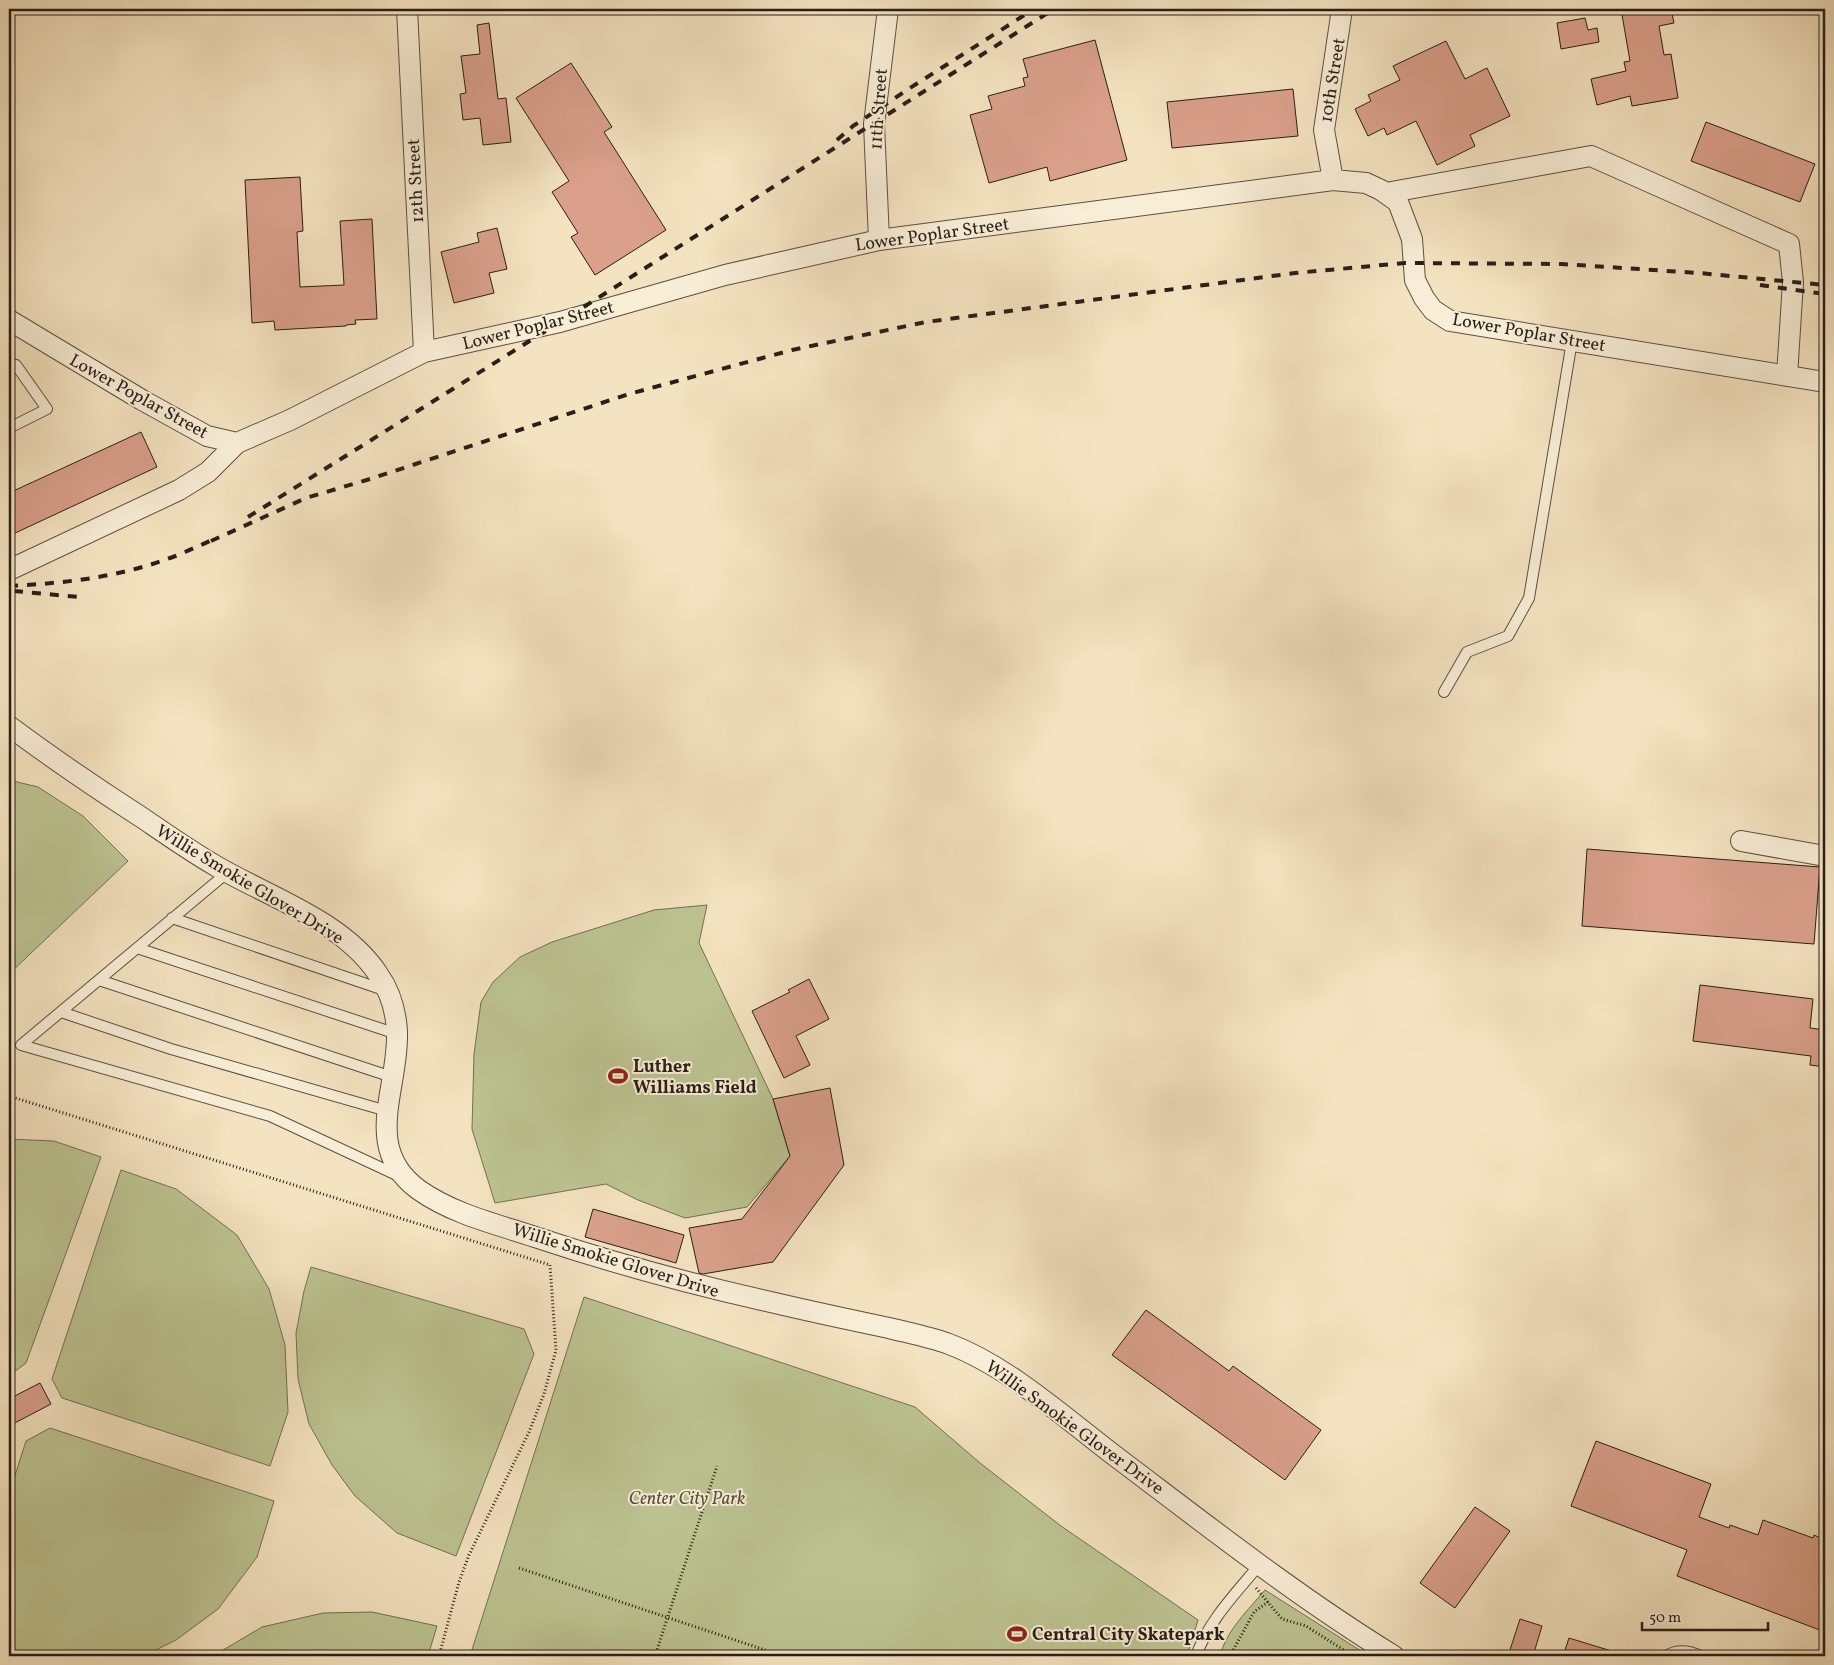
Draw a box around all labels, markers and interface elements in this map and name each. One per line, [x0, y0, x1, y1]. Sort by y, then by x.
street label: 10th Street [1314, 36, 1353, 124]
street label: 11th Street [864, 67, 895, 151]
street label: 12th Street [402, 138, 431, 224]
street label: Lower Poplar Street [854, 212, 1011, 259]
street label: Lower Poplar Street [460, 296, 617, 357]
street label: Lower Poplar Street [1450, 308, 1607, 359]
street label: Lower Poplar Street [64, 349, 212, 446]
street label: Willie Smokie Glover Drive [151, 819, 348, 951]
place label: Luther Williams Field [633, 1055, 757, 1101]
sports icon: Luther Williams Field [607, 1065, 629, 1087]
street label: Willie Smokie Glover Drive [509, 1218, 722, 1305]
street label: Willie Smokie Glover Drive [980, 1355, 1168, 1501]
park label: Center City Park [629, 1487, 745, 1512]
scale bar [1642, 1600, 1768, 1632]
text: 50 m [1649, 1608, 1681, 1629]
sports icon: Central City Skatepark [1006, 1623, 1028, 1645]
place label: Central City Skatepark [1032, 1623, 1225, 1648]

